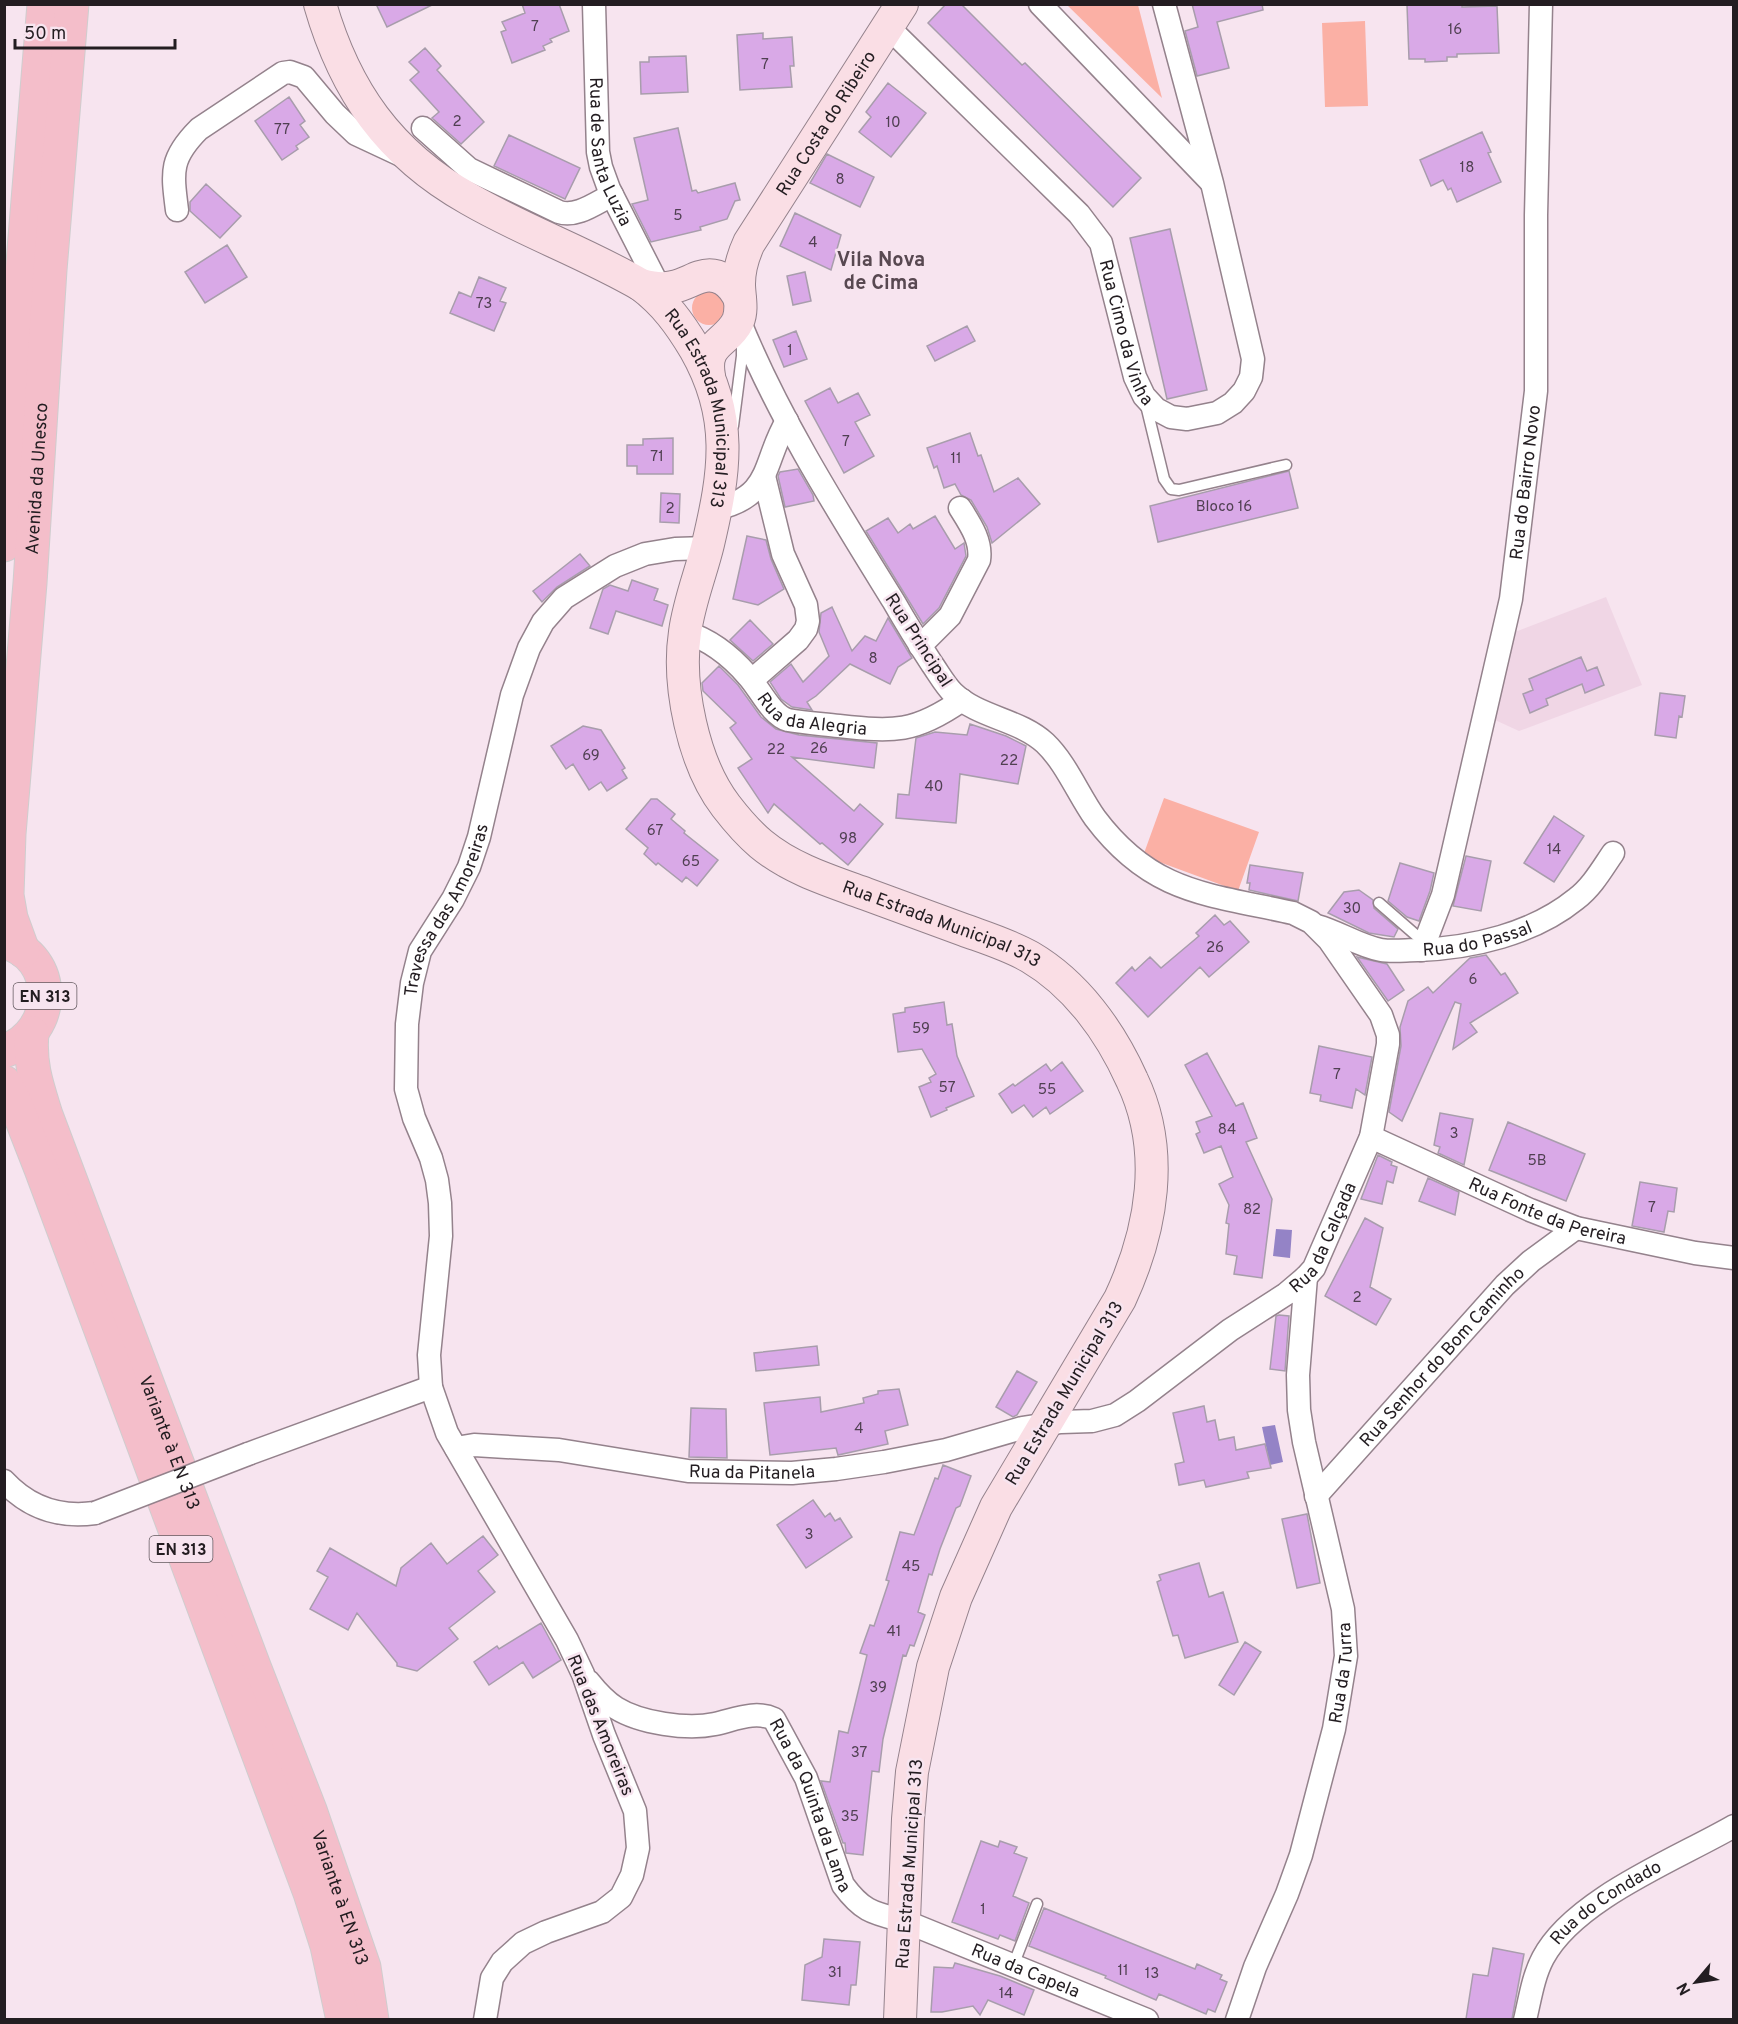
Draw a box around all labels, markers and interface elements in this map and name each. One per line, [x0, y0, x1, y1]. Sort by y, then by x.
scale bar [15, 12, 176, 50]
house number: 7 [531, 18, 539, 37]
house number: 16 [1448, 21, 1462, 40]
text: 50 m [24, 23, 66, 46]
street label: Rua Costa do Ribeiro [772, 47, 882, 201]
house number: 7 [761, 56, 769, 75]
street label: Rua de Santa Luzia [583, 77, 636, 231]
house number: 2 [452, 113, 462, 132]
house number: 10 [885, 114, 901, 133]
house number: 77 [274, 121, 290, 140]
house number: 18 [1460, 159, 1474, 178]
house number: 8 [835, 171, 845, 190]
house number: 5 [673, 207, 683, 226]
house number: 4 [808, 234, 818, 253]
district label: Vila Nova de Cima [837, 248, 925, 297]
street label: Rua Cimo da Vinha [1093, 257, 1158, 412]
house number: 73 [476, 295, 492, 314]
street label: Rua Estrada Municipal 313 [658, 305, 733, 510]
house number: 1 [787, 342, 793, 361]
street label: Avenida da Unesco [22, 402, 55, 556]
street label: Rua do Bairro Novo [1506, 404, 1547, 561]
house number: 7 [842, 433, 850, 452]
house number: 71 [650, 448, 664, 467]
house number: 11 [950, 450, 962, 469]
house number: Bloco 16 [1196, 498, 1252, 517]
house number: 2 [665, 500, 675, 519]
street label: Rua Principal [879, 590, 957, 692]
house number: 8 [868, 650, 878, 669]
street label: Rua da Alegria [751, 688, 868, 742]
house number: 26 [810, 740, 828, 759]
house number: 22 [767, 741, 785, 760]
house number: 69 [582, 747, 600, 766]
house number: 22 [1000, 752, 1018, 771]
house number: 40 [925, 778, 943, 797]
street label: Travessa das Amoreiras [400, 822, 495, 998]
house number: 67 [647, 822, 663, 841]
house number: 98 [839, 830, 857, 849]
house number: 14 [1547, 841, 1561, 860]
house number: 65 [682, 853, 700, 872]
street label: Rua Estrada Municipal 313 [839, 876, 1045, 974]
house number: 30 [1343, 900, 1361, 919]
street label: Rua do Passal [1422, 917, 1536, 963]
house number: 26 [1206, 939, 1224, 958]
house number: 6 [1469, 971, 1478, 990]
road number: EN 313 [14, 983, 76, 1009]
house number: 59 [912, 1020, 930, 1039]
house number: 7 [1333, 1066, 1341, 1085]
house number: 57 [939, 1079, 956, 1098]
house number: 55 [1038, 1081, 1056, 1100]
house number: 84 [1218, 1121, 1236, 1140]
house number: 3 [1449, 1125, 1459, 1144]
house number: 5B [1527, 1152, 1547, 1171]
street label: Rua Fonte da Pereira [1464, 1173, 1628, 1251]
street label: Rua da Calçada [1285, 1179, 1363, 1299]
house number: 7 [1648, 1199, 1656, 1218]
house number: 82 [1243, 1201, 1261, 1220]
street label: Rua Senhor do Bom Caminho [1355, 1262, 1530, 1452]
house number: 2 [1352, 1289, 1362, 1308]
street label: Rua Estrada Municipal 313 [1001, 1297, 1129, 1490]
street label: Variante à EN 313 [132, 1373, 204, 1513]
house number: 4 [854, 1420, 864, 1439]
street label: Rua da Pitanela [689, 1461, 816, 1486]
house number: 3 [804, 1526, 814, 1545]
road number: EN 313 [150, 1536, 213, 1562]
house number: 45 [902, 1558, 920, 1577]
street label: Rua da Turra [1325, 1622, 1359, 1725]
house number: 41 [887, 1623, 901, 1642]
street label: Rua das Amoreiras [561, 1652, 638, 1800]
house number: 39 [869, 1679, 887, 1698]
street label: Rua da Quinta da Lama [763, 1715, 855, 1898]
house number: 37 [851, 1744, 868, 1763]
street label: Rua Estrada Municipal 313 [892, 1758, 929, 1970]
house number: 35 [841, 1808, 859, 1827]
street label: Variante à EN 313 [305, 1827, 373, 1969]
street label: Rua do Condado [1546, 1856, 1666, 1950]
house number: 1 [980, 1901, 986, 1920]
street label: Rua da Capela [967, 1940, 1083, 2004]
north arrow [1666, 1952, 1726, 2012]
house number: 11 [1117, 1962, 1129, 1981]
house number: 31 [828, 1964, 842, 1983]
house number: 13 [1145, 1965, 1159, 1984]
text: N [1673, 1978, 1696, 1998]
house number: 14 [999, 1985, 1013, 2004]

